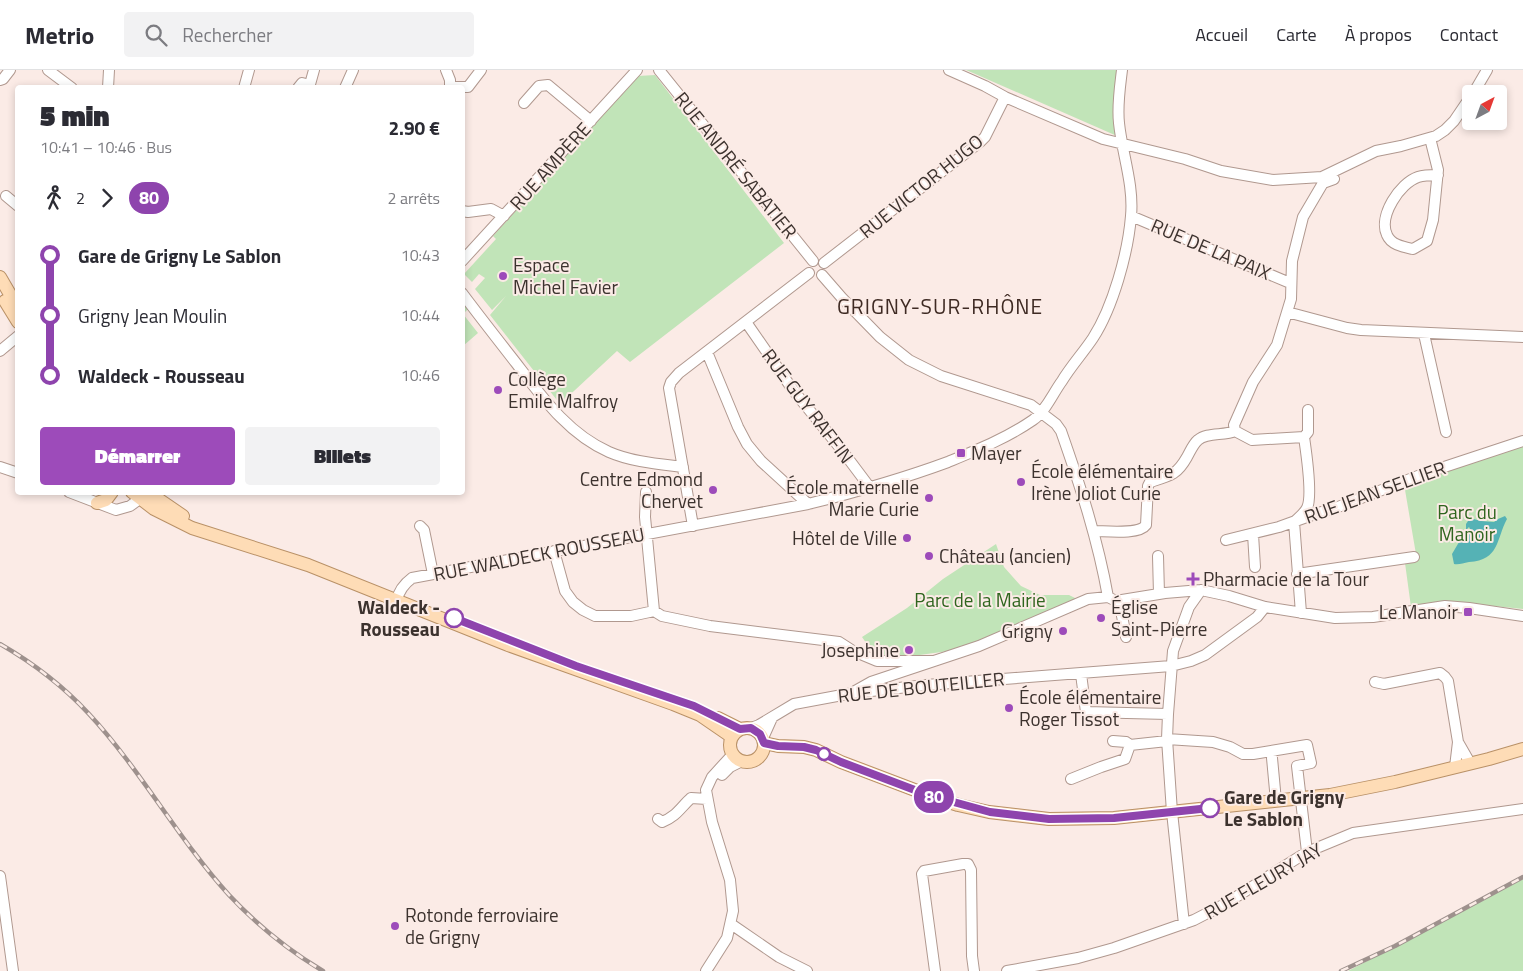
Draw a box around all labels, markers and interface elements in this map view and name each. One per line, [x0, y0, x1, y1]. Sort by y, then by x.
search box [124, 12, 474, 57]
text: Metrio [25, 17, 94, 53]
text: Rechercher [182, 20, 273, 49]
icon: search [142, 21, 170, 49]
text: Accueil [1195, 21, 1248, 48]
text: Carte [1276, 21, 1317, 48]
text: À propos [1345, 21, 1412, 48]
text: Contact [1440, 21, 1498, 48]
street label: RUE ANDRÉ SABATIER [668, 85, 805, 244]
north arrow [1462, 85, 1508, 130]
map controls [1462, 85, 1507, 130]
text: 5 min [40, 94, 110, 137]
text: 2.90 € [388, 113, 440, 142]
street label: RUE AMPÈRE [502, 115, 597, 216]
street label: RUE VICTOR HUGO [852, 126, 989, 245]
text: 10:41 – 10:46 · Bus [40, 135, 172, 159]
icon: walk [40, 184, 68, 212]
icon: forward [93, 184, 121, 212]
text: 80 [139, 184, 159, 211]
text: 2 [76, 186, 85, 210]
text: 2 arrêts [388, 186, 440, 210]
street label: RUE DE LA PAIX [1147, 210, 1276, 287]
text: Gare de Grigny Le Sablon [78, 241, 281, 270]
text: 10:43 [401, 243, 440, 267]
place label: Espace Michel Favier [513, 250, 618, 301]
marker: Espace Michel Favier [497, 270, 509, 282]
district label: GRIGNY-SUR-RHÔNE [837, 290, 1043, 322]
text: Grigny Jean Moulin [78, 301, 227, 330]
text: 10:44 [401, 303, 440, 327]
street label: RUE GUY RAFFIN [755, 342, 861, 469]
text: Waldeck - Rousseau [78, 361, 245, 390]
text: 10:46 [401, 363, 440, 387]
place label: Collège Emile Malfroy [508, 364, 618, 415]
marker: Collège Emile Malfroy [492, 384, 504, 396]
button: Démarrer [40, 427, 235, 485]
button: Billets [245, 427, 440, 485]
place label: Mayer [971, 438, 1022, 467]
marker: Mayer [955, 447, 967, 459]
street label: RUE JEAN SELLIER [1300, 452, 1450, 531]
place label: École élémentaire Irène Joliot Curie [1031, 456, 1173, 507]
place label: Centre Edmond Chervet [580, 464, 703, 515]
place label: École maternelle Marie Curie [786, 472, 919, 523]
marker: École élémentaire Irène Joliot Curie [1015, 476, 1027, 488]
marker: Centre Edmond Chervet [707, 484, 719, 496]
marker: École maternelle Marie Curie [923, 492, 935, 504]
park label: Parc du Manoir [1437, 497, 1497, 548]
street label: RUE WALDECK ROUSSEAU [431, 519, 647, 588]
place label: Hôtel de Ville [792, 523, 897, 552]
marker: Hôtel de Ville [901, 532, 913, 544]
place label: Château (ancien) [939, 541, 1071, 570]
marker: Château (ancien) [923, 550, 935, 562]
place label: Pharmacie de la Tour [1203, 564, 1369, 593]
marker: Pharmacie de la Tour [1187, 573, 1199, 585]
park label: Parc de la Mairie [914, 585, 1046, 614]
place label: Waldeck - Rousseau [357, 592, 440, 643]
place label: Église Saint-Pierre [1111, 592, 1207, 643]
place label: Le Manoir [1379, 597, 1458, 626]
marker: Le Manoir [1462, 606, 1474, 618]
marker: Waldeck - Rousseau [444, 608, 464, 628]
marker: Église Saint-Pierre [1095, 612, 1107, 624]
place label: Grigny [1002, 616, 1053, 645]
marker: Grigny [1057, 625, 1069, 637]
place label: Josephine [821, 635, 899, 664]
marker: Josephine [903, 644, 915, 656]
street label: RUE DE BOUTEILLER [836, 663, 1006, 710]
place label: École élémentaire Roger Tissot [1019, 682, 1161, 733]
marker: École élémentaire Roger Tissot [1003, 702, 1015, 714]
unlabelled marker [817, 747, 831, 761]
line badge: 80 [912, 781, 956, 813]
place label: Gare de Grigny Le Sablon [1224, 782, 1345, 833]
text: 80 [924, 783, 944, 810]
marker: Gare de Grigny Le Sablon [1200, 798, 1220, 818]
street label: RUE FLEURY JAY [1198, 835, 1328, 926]
place label: Rotonde ferroviaire de Grigny [405, 900, 559, 951]
marker: Rotonde ferroviaire de Grigny [389, 920, 401, 932]

